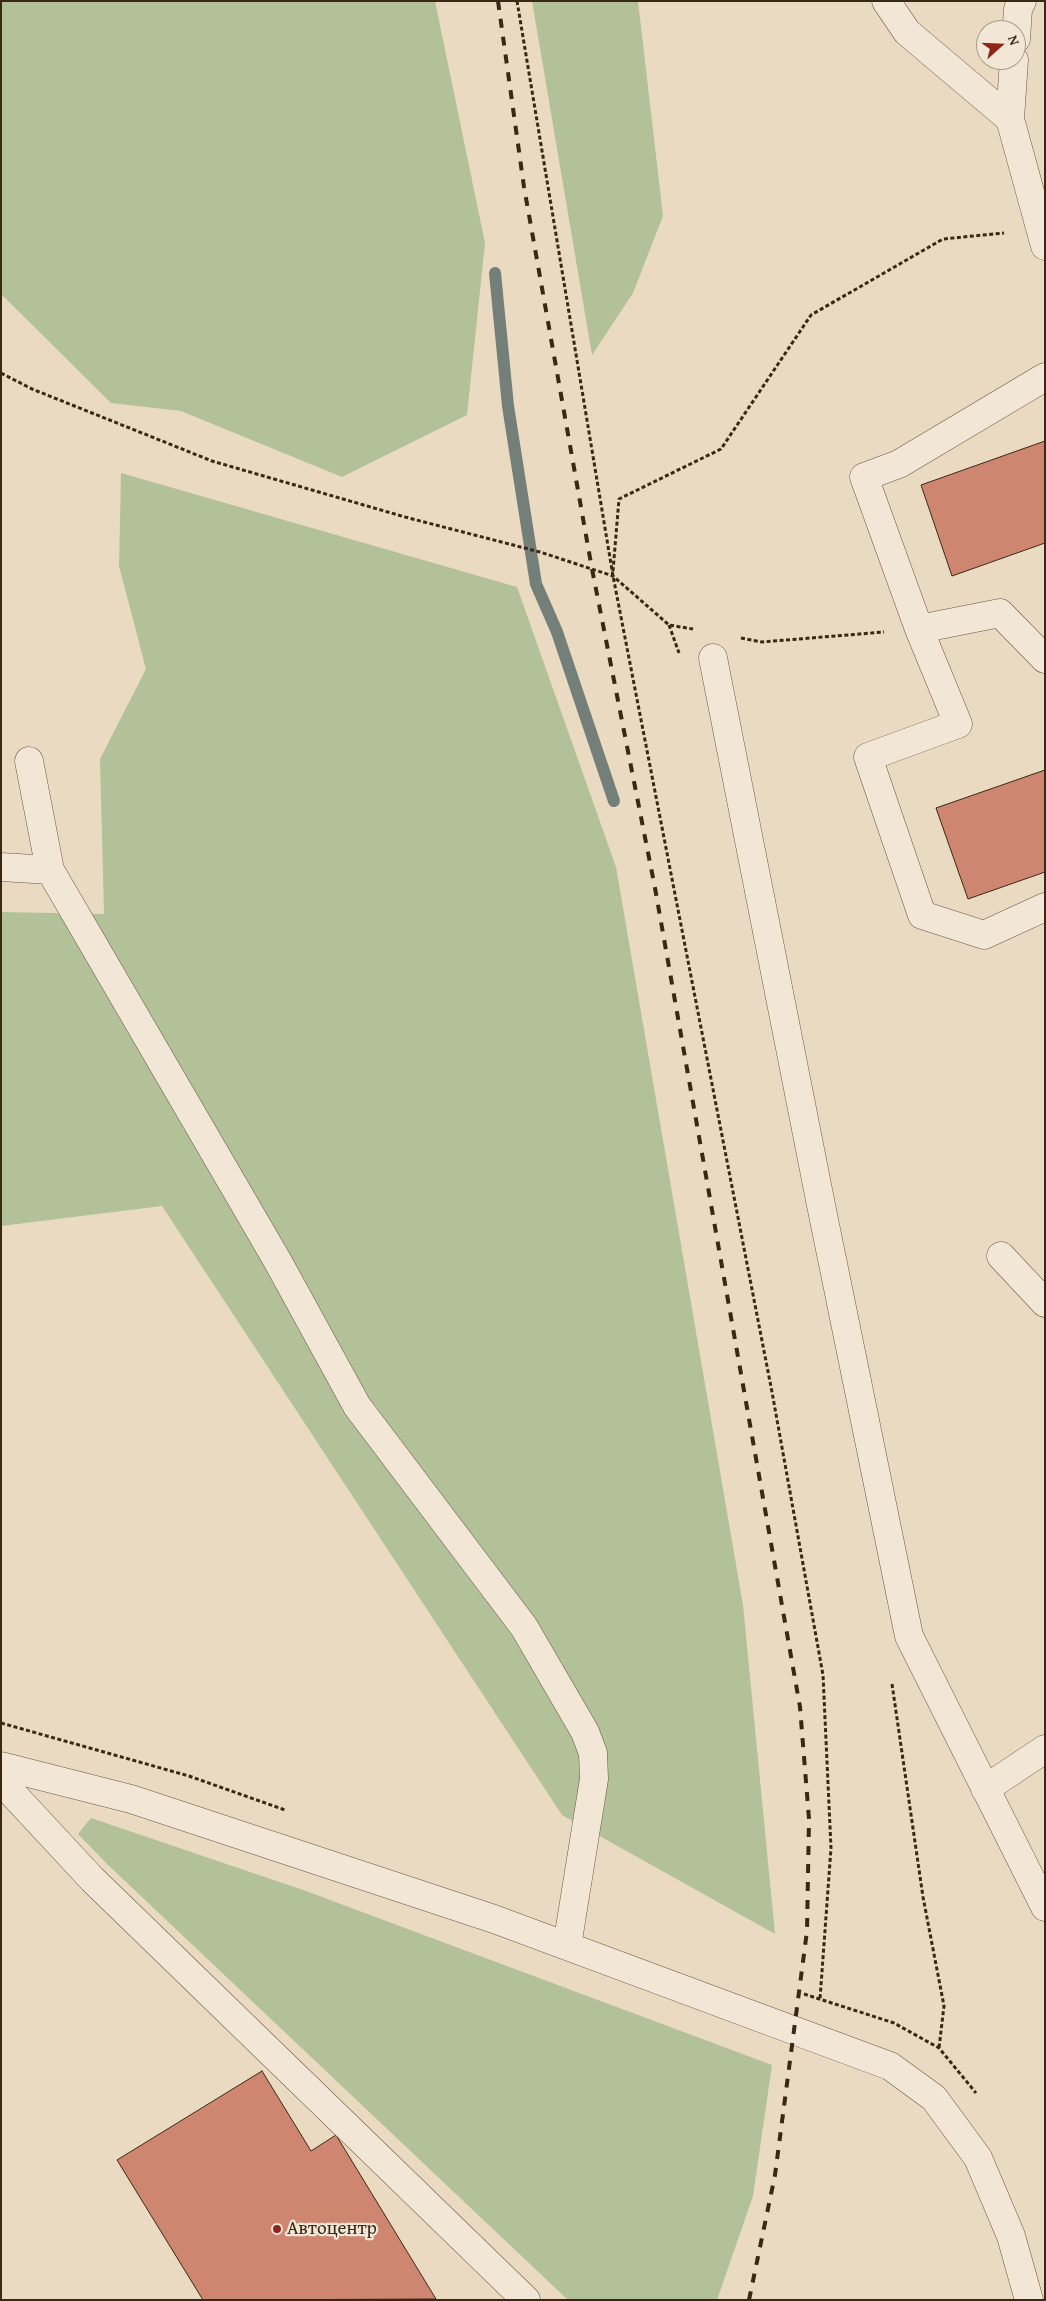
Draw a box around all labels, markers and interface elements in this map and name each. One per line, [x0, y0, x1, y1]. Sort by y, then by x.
north arrow [976, 20, 1026, 70]
text: N [1003, 32, 1025, 48]
place label: Автоцентр [287, 2218, 377, 2240]
marker: Автоцентр [271, 2223, 283, 2235]

